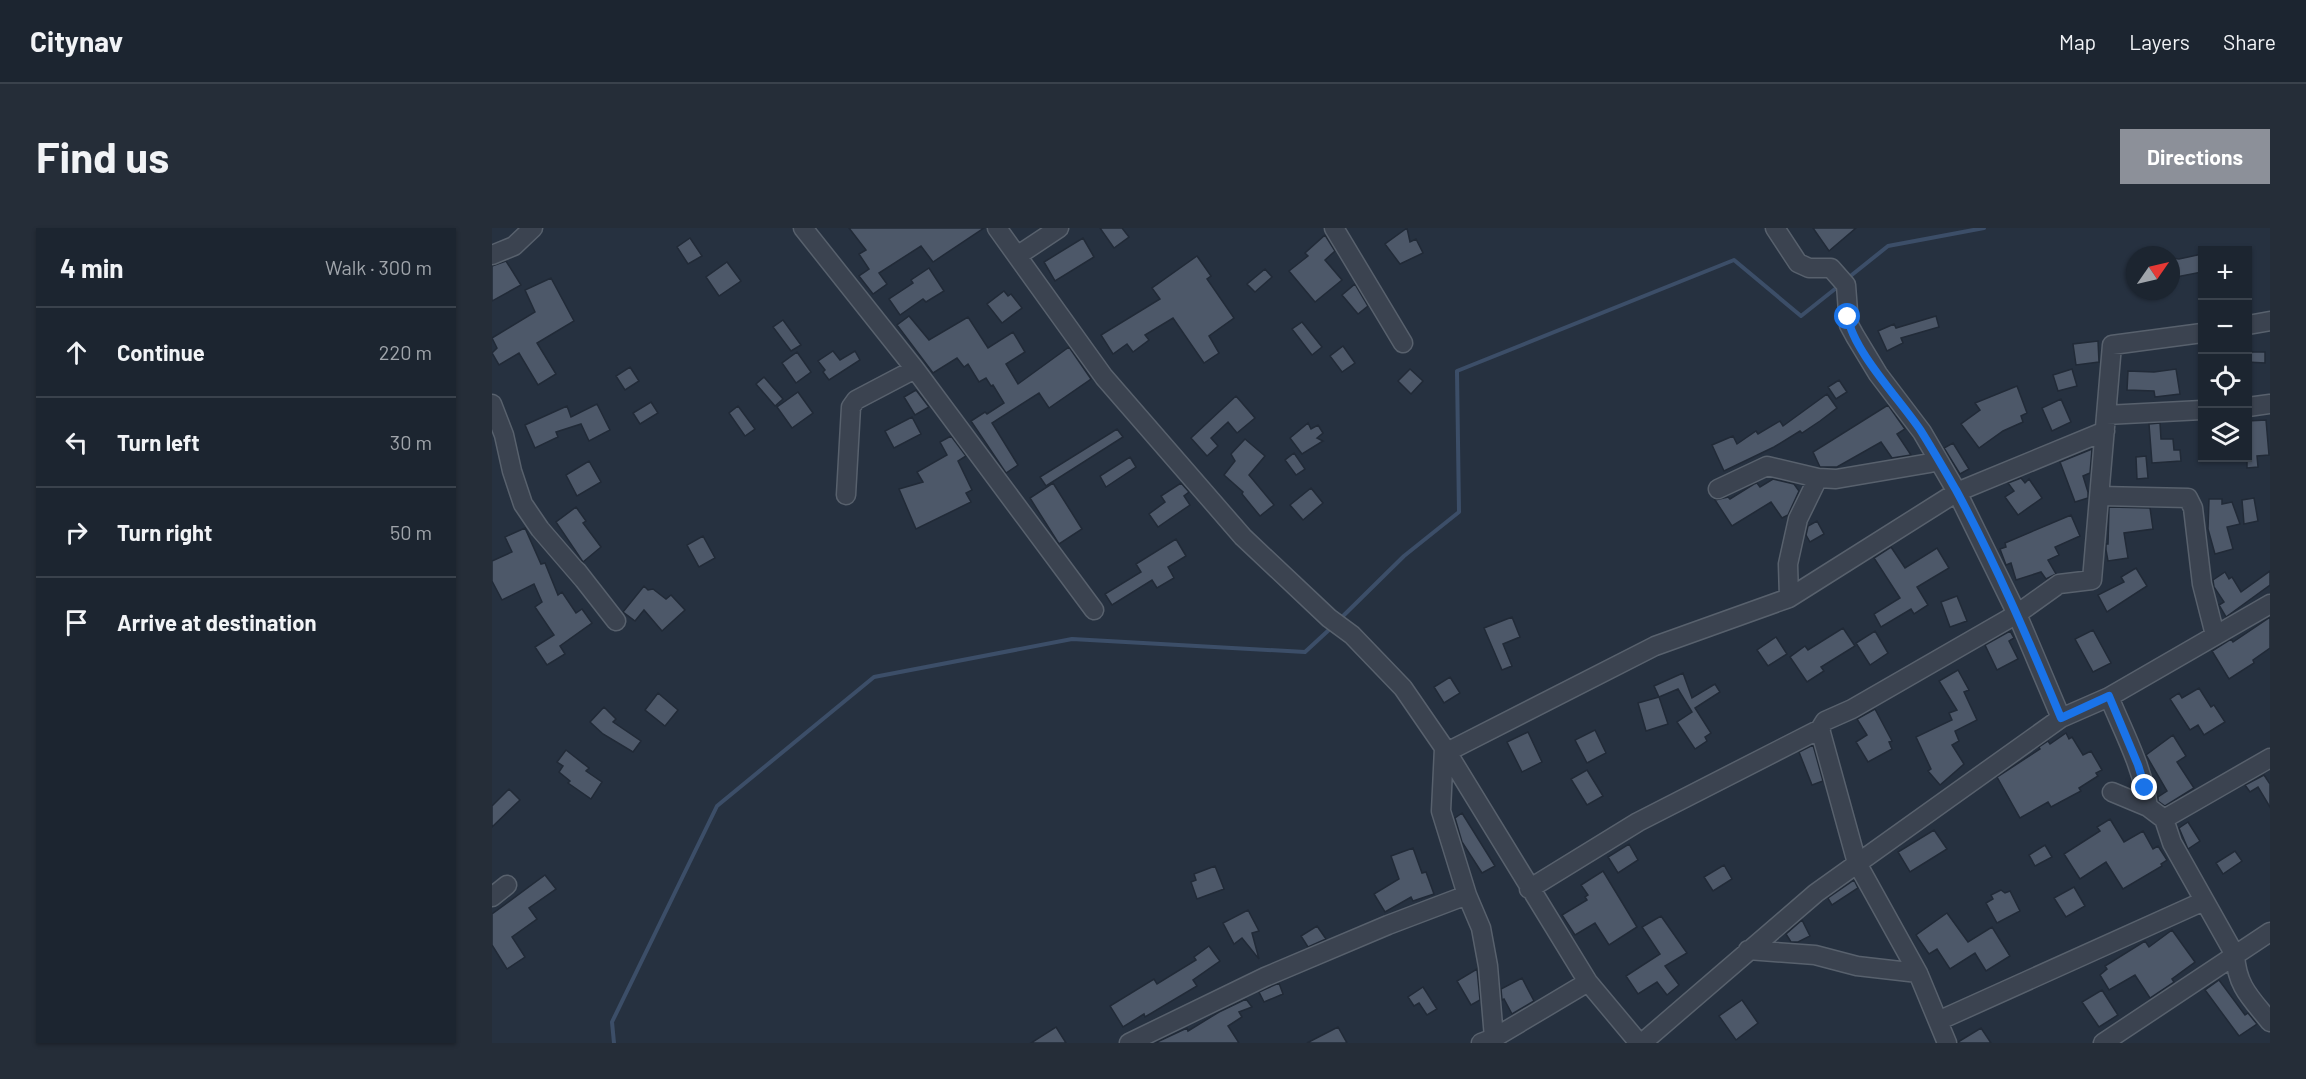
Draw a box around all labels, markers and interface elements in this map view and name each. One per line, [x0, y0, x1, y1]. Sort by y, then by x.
text: Citynav [30, 24, 123, 58]
text: Map [2059, 29, 2096, 54]
text: Layers [2129, 29, 2190, 54]
text: Share [2223, 29, 2276, 54]
button: Directions [2120, 129, 2270, 184]
text: Find us [36, 131, 169, 181]
north arrow [2126, 246, 2180, 300]
map controls [2198, 246, 2252, 462]
button: + [2198, 246, 2252, 300]
text: 4 min [60, 252, 124, 283]
text: Walk · 300 m [325, 255, 432, 279]
button: − [2198, 300, 2252, 354]
route start [1834, 303, 1860, 329]
icon: ahead [60, 336, 93, 369]
text: Continue [117, 339, 205, 365]
text: 220 m [379, 340, 432, 364]
button: locate [2198, 354, 2252, 408]
button: layers [2198, 408, 2252, 462]
icon: left [60, 426, 93, 459]
text: Turn left [117, 429, 200, 455]
text: 30 m [390, 430, 432, 454]
icon: right [60, 516, 93, 549]
text: Turn right [117, 519, 212, 545]
text: 50 m [390, 520, 432, 544]
icon: arrive [60, 606, 93, 639]
text: Arrive at destination [117, 609, 316, 635]
route end [2131, 774, 2157, 800]

